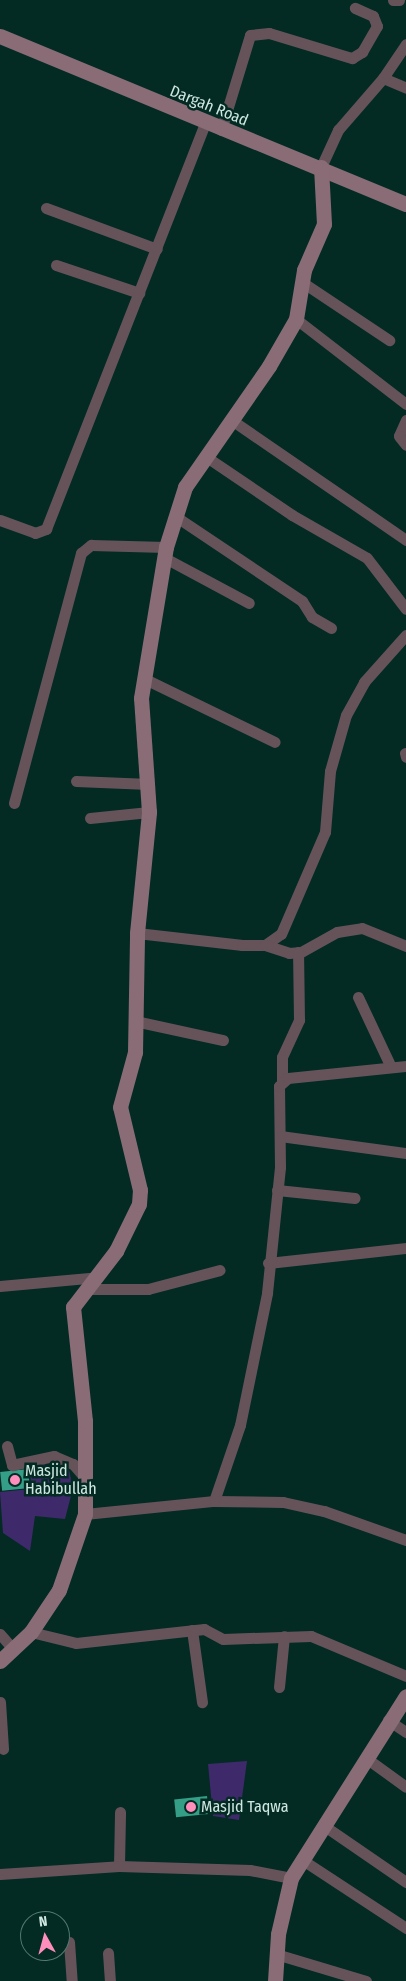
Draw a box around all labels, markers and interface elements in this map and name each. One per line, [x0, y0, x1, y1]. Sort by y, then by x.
street label: Dargah Road [167, 82, 251, 130]
place label: Masjid Habibullah [25, 1461, 97, 1499]
marker: Masjid Habibullah [9, 1474, 21, 1486]
place label: Masjid Taqwa [201, 1797, 288, 1817]
marker: Masjid Taqwa [185, 1801, 197, 1813]
north arrow [20, 1911, 70, 1961]
text: N [38, 1913, 48, 1931]

